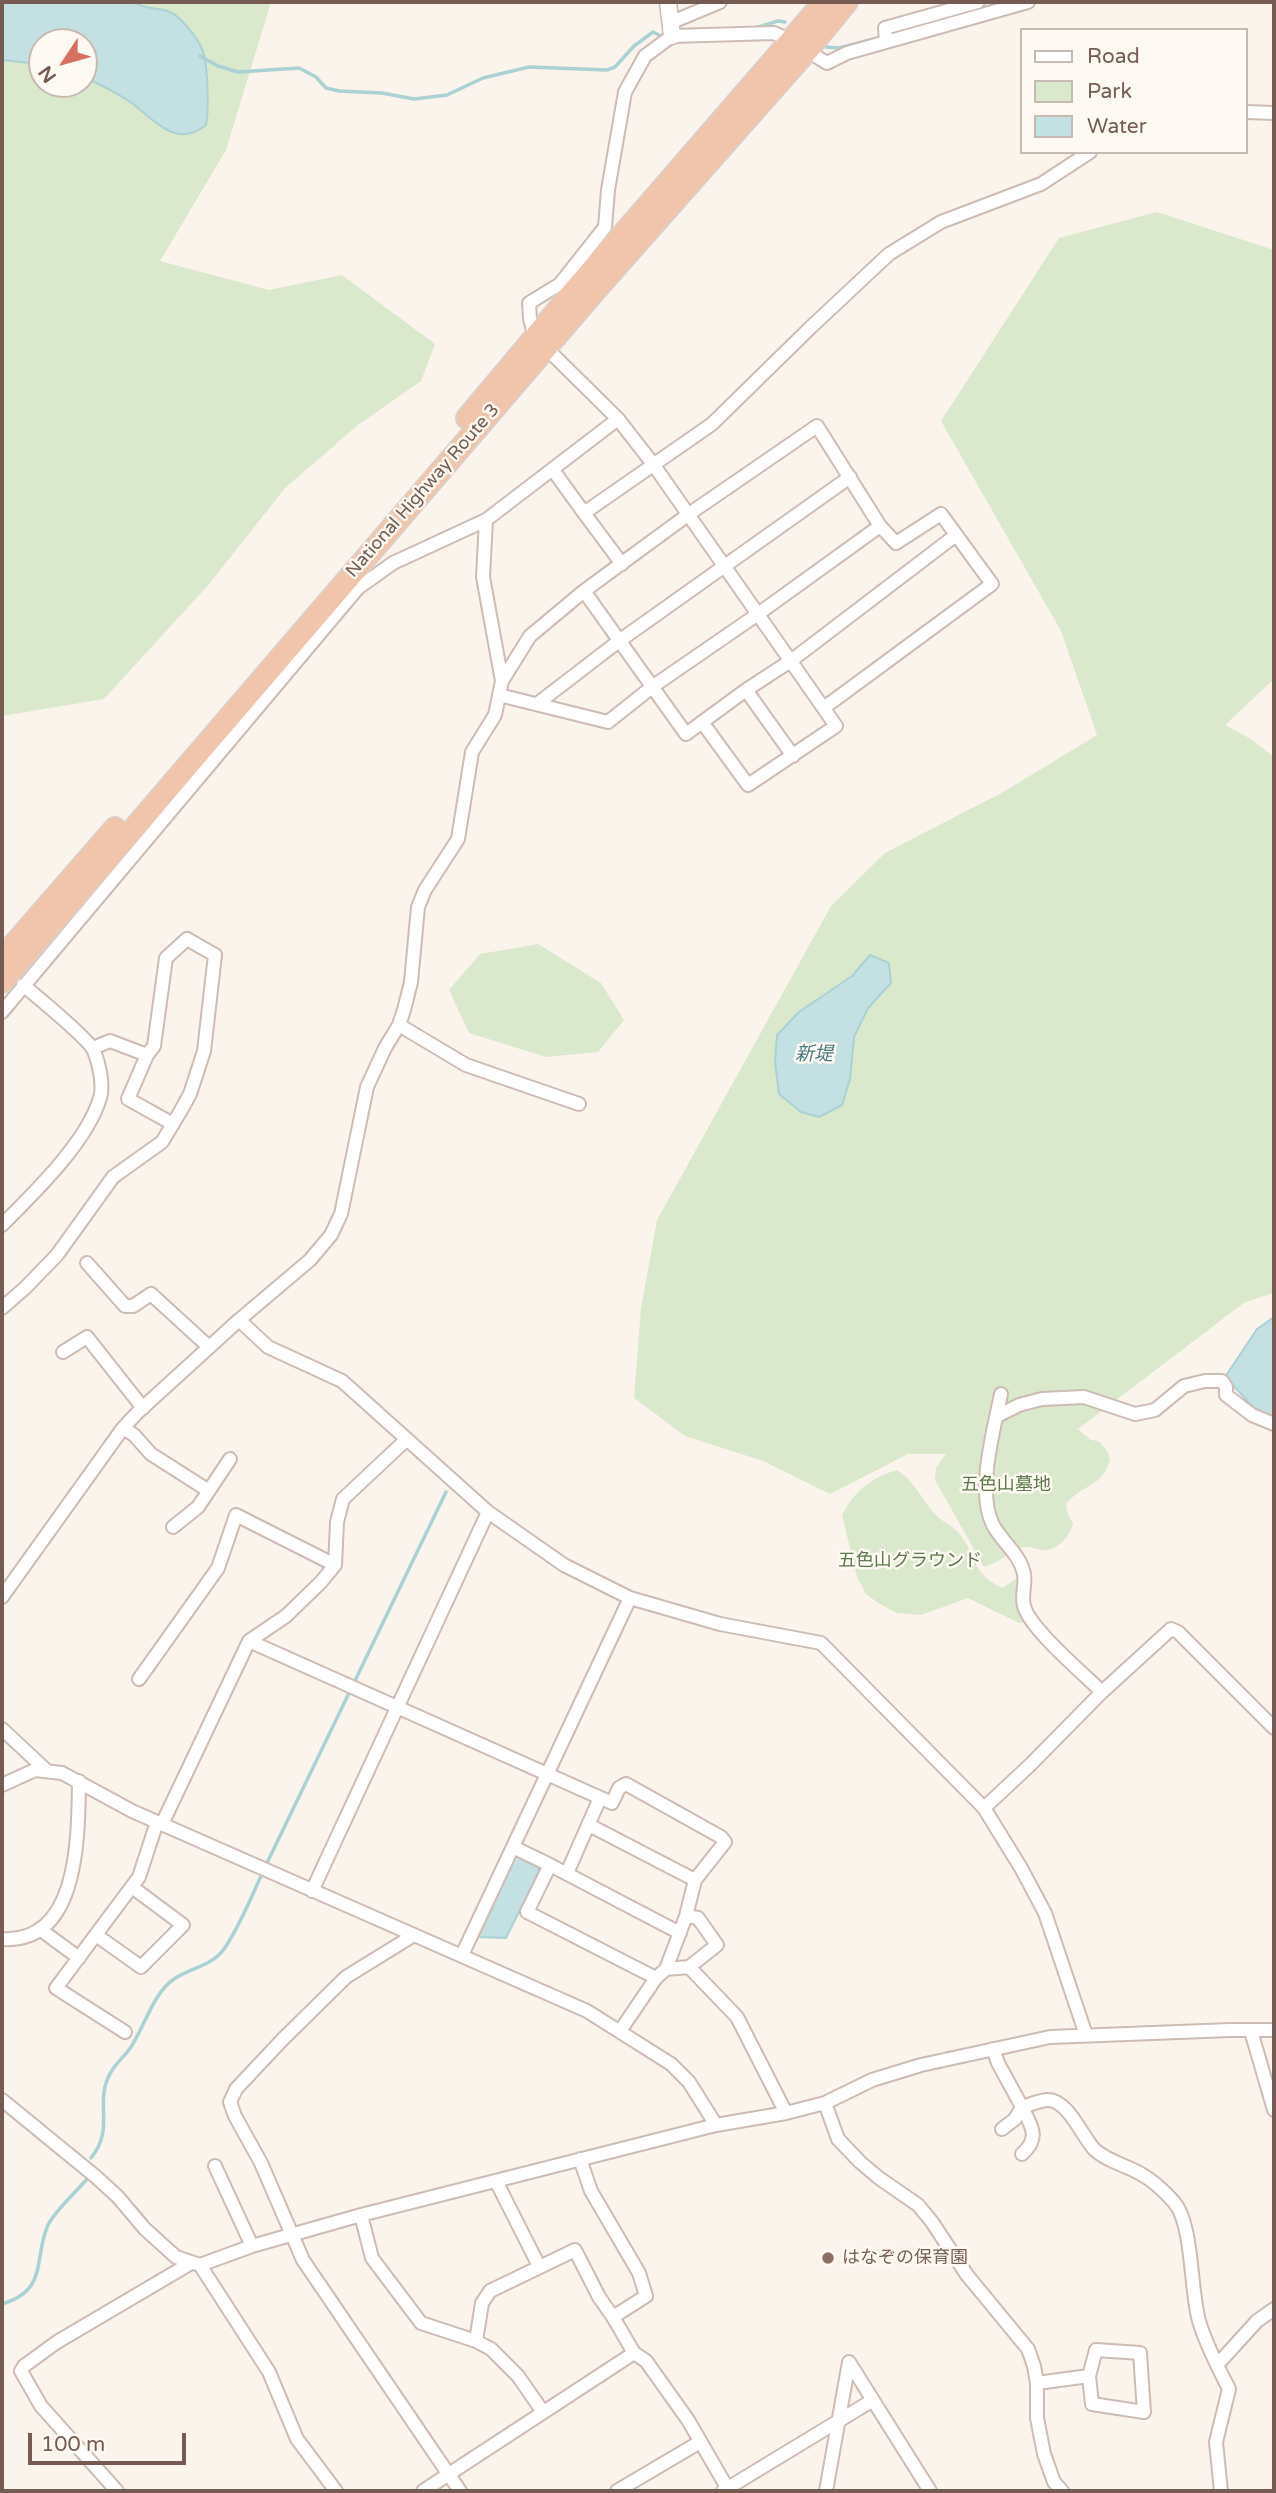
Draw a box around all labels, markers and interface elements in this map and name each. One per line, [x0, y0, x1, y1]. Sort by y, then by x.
north arrow [28, 28, 98, 98]
legend [1020, 28, 1248, 154]
text: Road [1087, 44, 1140, 69]
text: N [34, 62, 61, 87]
text: Park [1087, 79, 1132, 104]
text: Water [1087, 114, 1147, 139]
street label: National Highway Route 3 [342, 400, 504, 582]
water label: 新堤 [795, 1044, 833, 1066]
park label: 五色山墓地 [961, 1474, 1051, 1496]
park label: 五色山グラウンド [838, 1550, 982, 1572]
place label: はなぞの保育園 [842, 2247, 968, 2269]
marker: はなぞの保育園 [820, 2250, 836, 2266]
scale bar [32, 2420, 189, 2464]
text: 100 m [41, 2432, 105, 2457]

